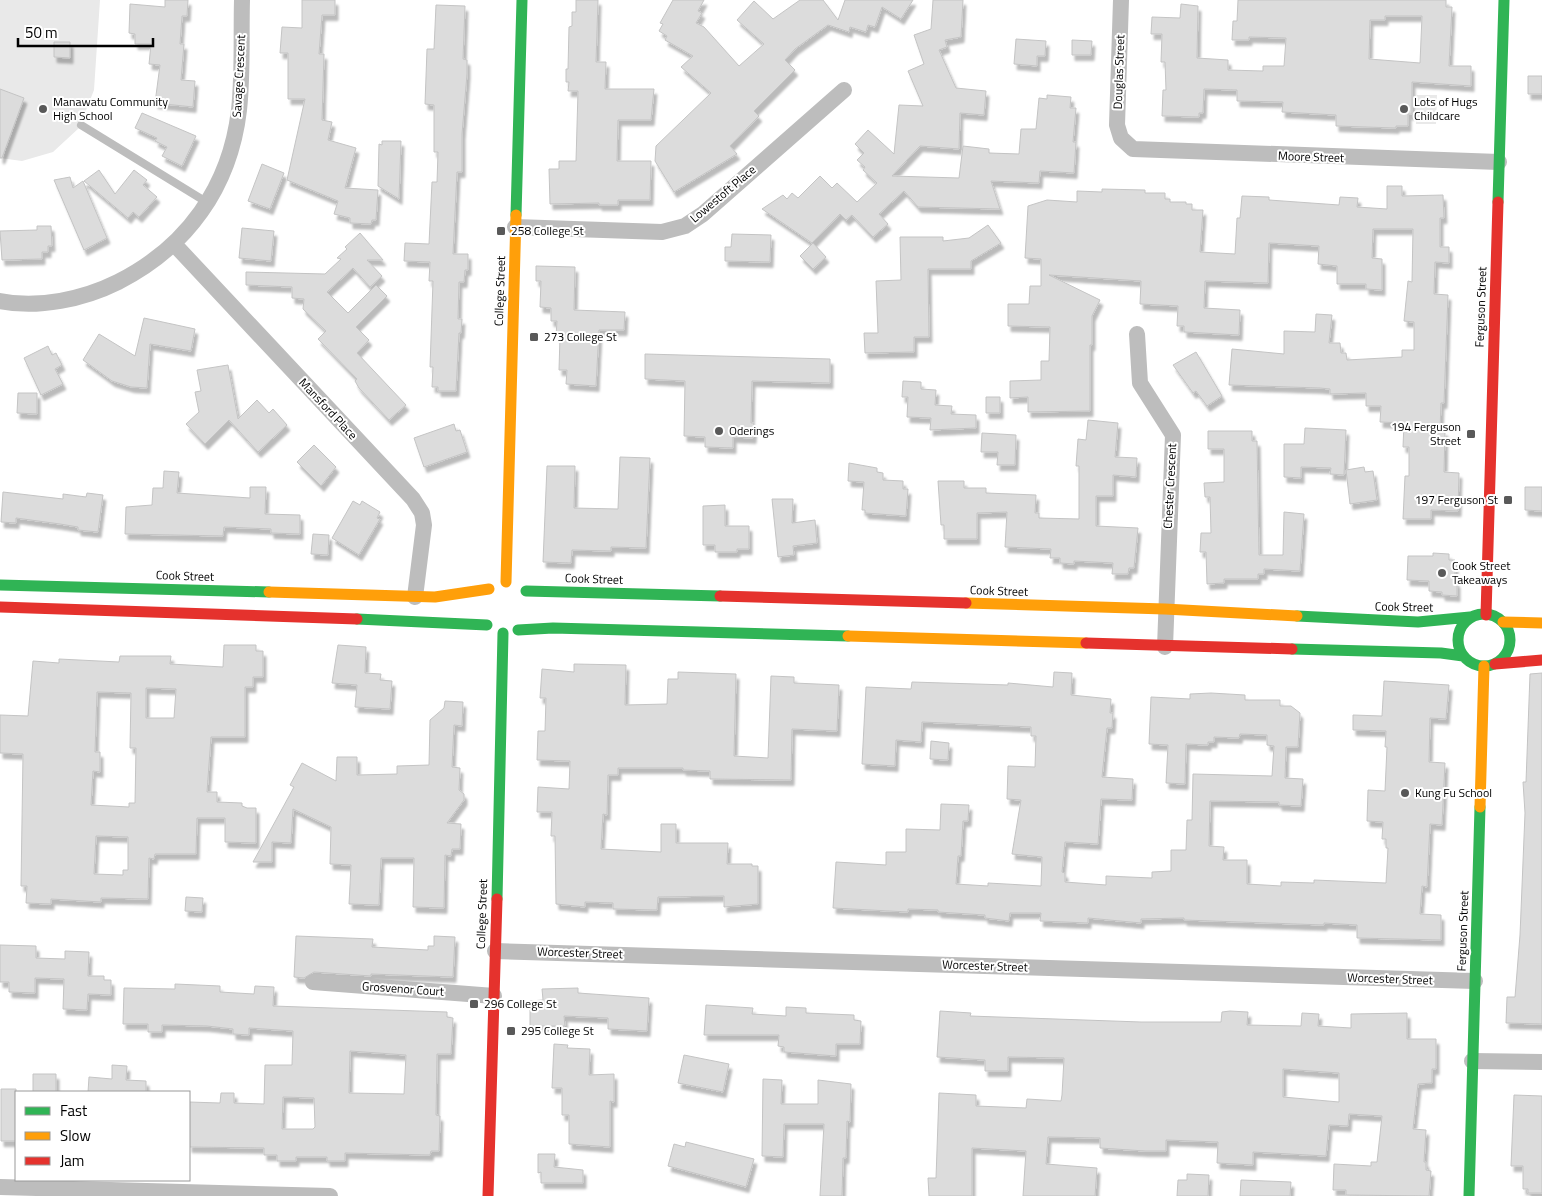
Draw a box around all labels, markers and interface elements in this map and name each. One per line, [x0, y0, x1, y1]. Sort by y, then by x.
scale bar [18, 15, 152, 47]
text: 50 m [25, 21, 58, 44]
street label: Savage Crescent [227, 33, 250, 118]
street label: Douglas Street [1108, 34, 1129, 110]
place label: Manawatu Community High School [53, 92, 168, 125]
place label: Lots of Hugs Childcare [1414, 92, 1478, 125]
marker: Manawatu Community High School [37, 103, 49, 115]
marker: Lots of Hugs Childcare [1398, 103, 1410, 115]
street label: Moore Street [1278, 146, 1345, 167]
street label: Lowestoft Place [685, 160, 760, 227]
place label: 258 College St [511, 221, 584, 240]
marker: 258 College St [495, 225, 507, 237]
street label: College Street [489, 255, 510, 326]
street label: Ferguson Street [1470, 266, 1491, 348]
place label: 273 College St [544, 327, 617, 346]
marker: 273 College St [528, 331, 540, 343]
street label: Mansford Place [295, 374, 362, 444]
place label: 194 Ferguson Street [1391, 417, 1462, 450]
place label: Oderings [729, 421, 775, 440]
marker: Oderings [713, 425, 725, 437]
marker: 194 Ferguson Street [1465, 428, 1477, 440]
street label: Chester Crescent [1158, 442, 1181, 529]
place label: 197 Ferguson St [1415, 490, 1499, 509]
marker: 197 Ferguson St [1502, 494, 1514, 506]
place label: Cook Street Takeaways [1452, 556, 1511, 589]
street label: Cook Street [156, 565, 215, 586]
marker: Cook Street Takeaways [1436, 567, 1448, 579]
street label: Cook Street [565, 568, 624, 589]
street label: Cook Street [970, 580, 1029, 601]
street label: Cook Street [1375, 596, 1434, 617]
place label: Kung Fu School [1415, 783, 1492, 802]
marker: Kung Fu School [1399, 787, 1411, 799]
street label: College Street [471, 878, 492, 949]
street label: Ferguson Street [1452, 890, 1473, 972]
street label: Worcester Street [537, 942, 624, 964]
street label: Worcester Street [942, 955, 1029, 977]
street label: Worcester Street [1347, 968, 1434, 990]
street label: Grosvenor Court [361, 976, 445, 1001]
place label: 296 College St [484, 994, 557, 1013]
marker: 296 College St [468, 998, 480, 1010]
place label: 295 College St [521, 1021, 594, 1040]
marker: 295 College St [505, 1025, 517, 1037]
legend [15, 1091, 190, 1181]
text: Fast [60, 1099, 88, 1122]
text: Slow [60, 1124, 91, 1147]
text: Jam [60, 1149, 84, 1172]

